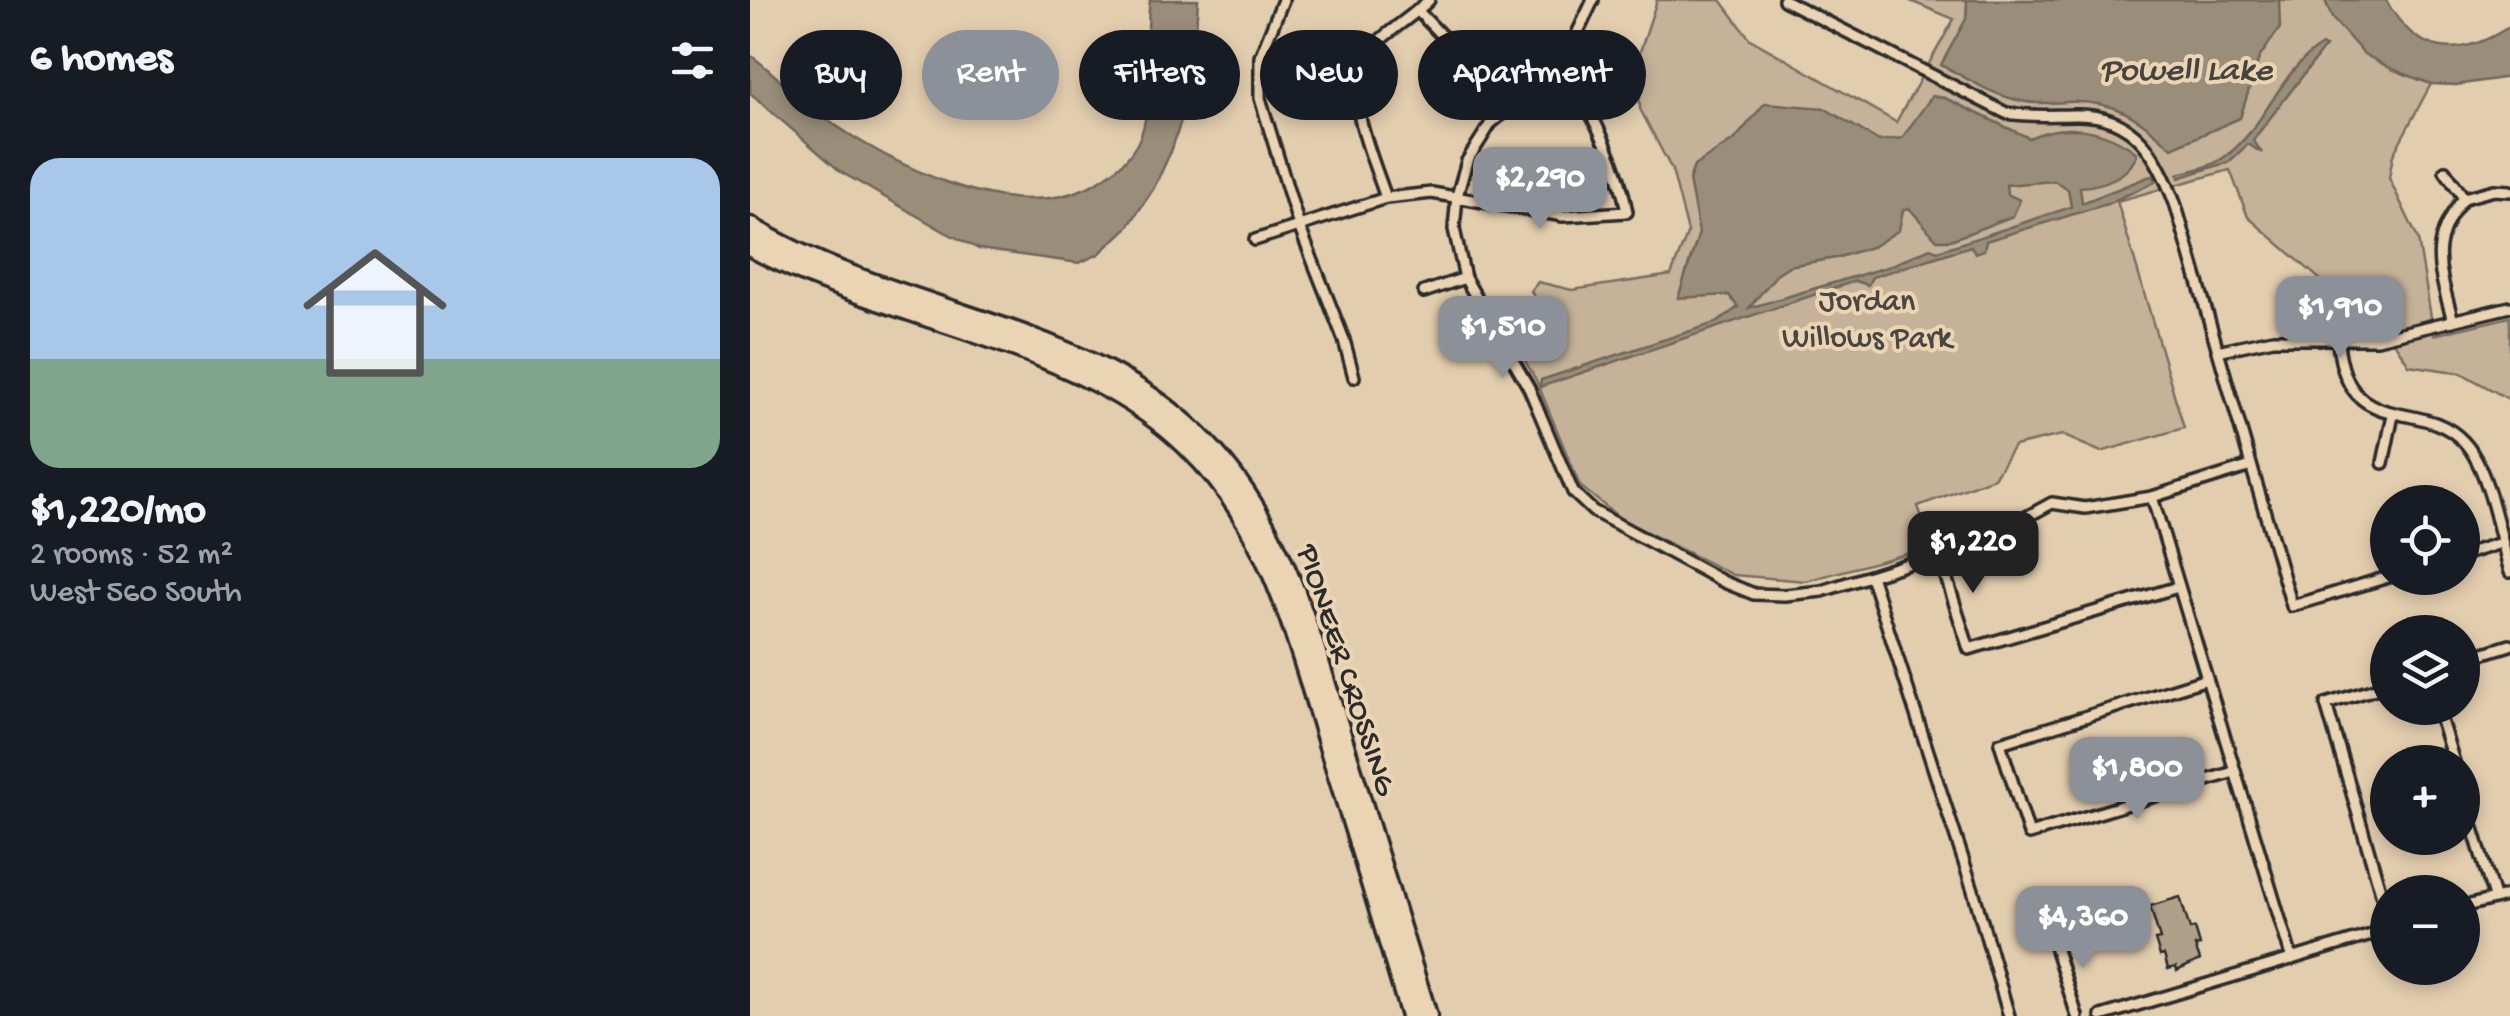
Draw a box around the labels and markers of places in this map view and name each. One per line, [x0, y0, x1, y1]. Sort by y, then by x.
pin: $2,290 [1459, 147, 1621, 232]
pin: $1,910 [2259, 276, 2421, 361]
pin: $1,510 [1422, 296, 1584, 381]
pin: $1,220 [1892, 511, 2054, 596]
pin: $1,800 [2056, 737, 2218, 822]
pin: $4,360 [2002, 886, 2164, 971]

